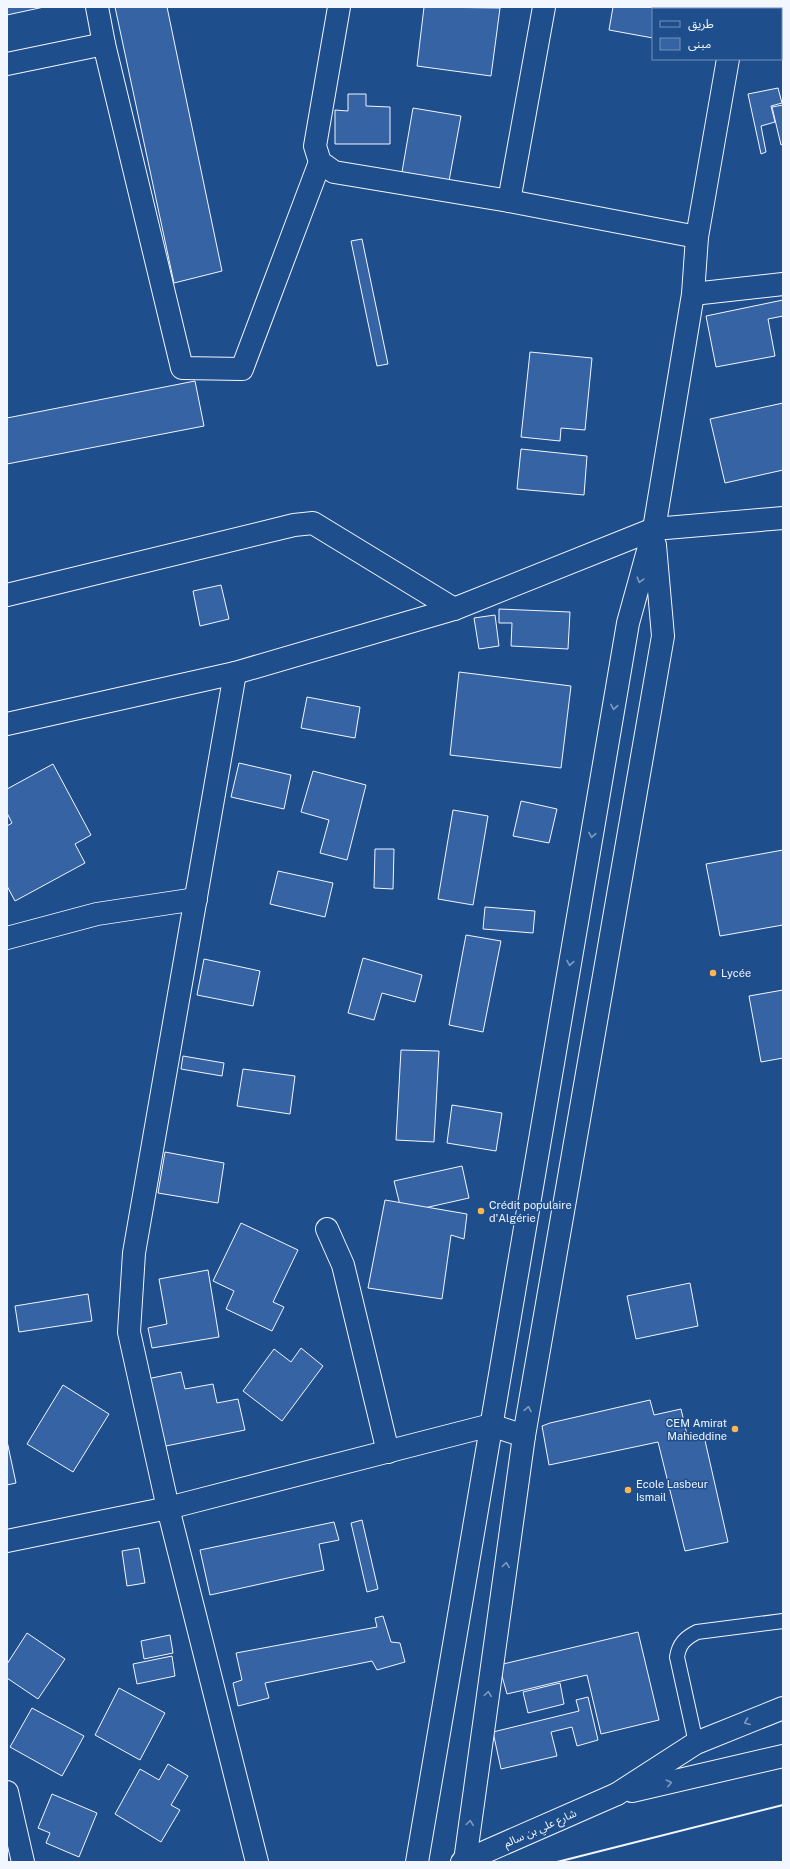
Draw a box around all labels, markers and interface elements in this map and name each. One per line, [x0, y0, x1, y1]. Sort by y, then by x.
legend [652, 8, 782, 60]
text: طريق [688, 17, 714, 32]
text: مبنى [688, 37, 711, 51]
one-way arrow [636, 576, 645, 583]
one-way arrow [610, 704, 619, 710]
one-way arrow [588, 832, 597, 838]
one-way arrow [566, 960, 575, 967]
place label: Lycée [721, 967, 751, 979]
marker: Lycée [708, 968, 718, 978]
place label: Crédit populaire d'Algérie [489, 1199, 572, 1224]
marker: Crédit populaire d'Algérie [476, 1206, 486, 1216]
one-way arrow [524, 1405, 532, 1412]
place label: CEM Amirat Mahieddine [666, 1417, 727, 1442]
marker: CEM Amirat Mahieddine [730, 1424, 740, 1434]
place label: Ecole Lasbeur Ismail [636, 1478, 708, 1503]
marker: Ecole Lasbeur Ismail [623, 1485, 633, 1495]
one-way arrow [501, 1562, 510, 1568]
one-way arrow [483, 1691, 492, 1697]
one-way arrow [743, 1718, 750, 1726]
one-way arrow [665, 1779, 672, 1787]
street label: شارع علي بن سالم [502, 1806, 580, 1853]
one-way arrow [465, 1819, 474, 1826]

